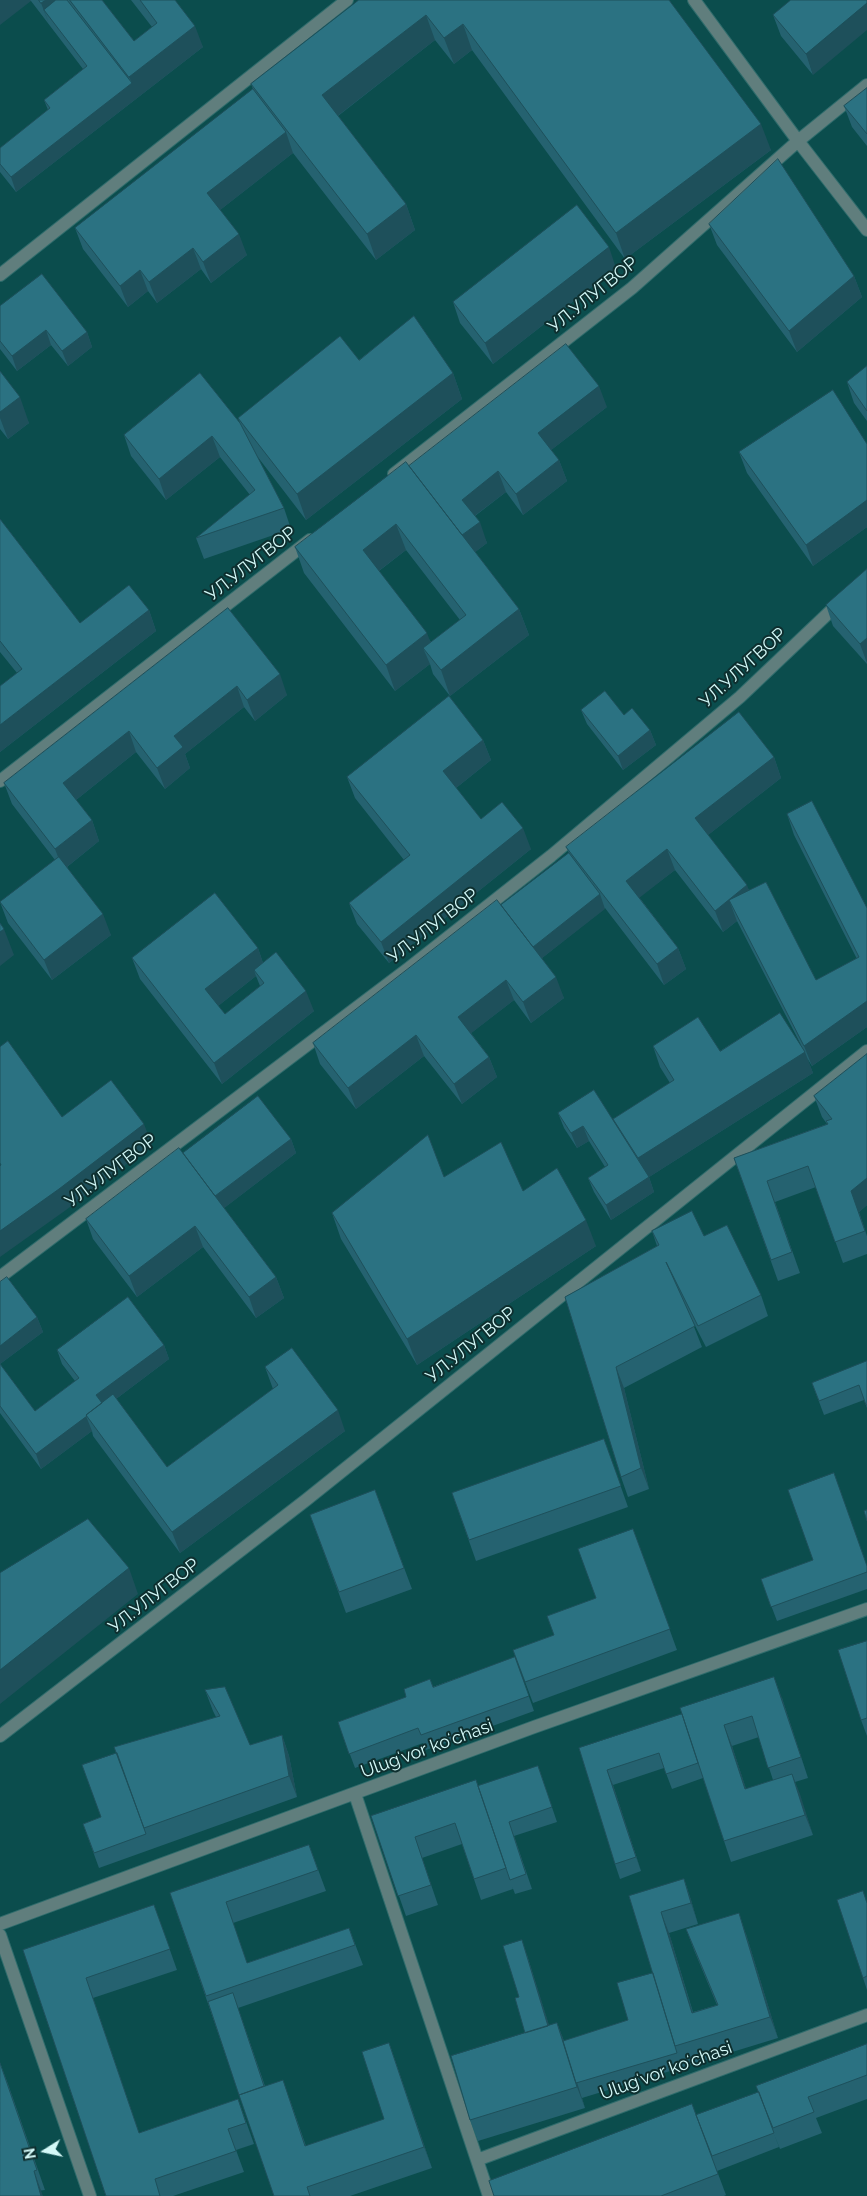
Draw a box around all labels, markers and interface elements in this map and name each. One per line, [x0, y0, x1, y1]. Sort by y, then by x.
street label: УЛ.УЛУГВОР [544, 252, 642, 338]
street label: УЛ.УЛУГВОР [201, 522, 301, 606]
street label: УЛ.УЛУГВОР [695, 624, 791, 712]
street label: УЛ.УЛУГВОР [383, 884, 483, 968]
street label: УЛ.УЛУГВОР [61, 1130, 161, 1212]
street label: УЛ.УЛУГВОР [422, 1302, 520, 1388]
street label: УЛ.УЛУГВОР [104, 1554, 204, 1638]
street label: Ulugʻvor koʻchasi [358, 1715, 496, 1783]
street label: Ulugʻvor koʻchasi [597, 2037, 735, 2105]
north arrow [20, 2126, 70, 2176]
text: N [21, 2147, 39, 2160]

